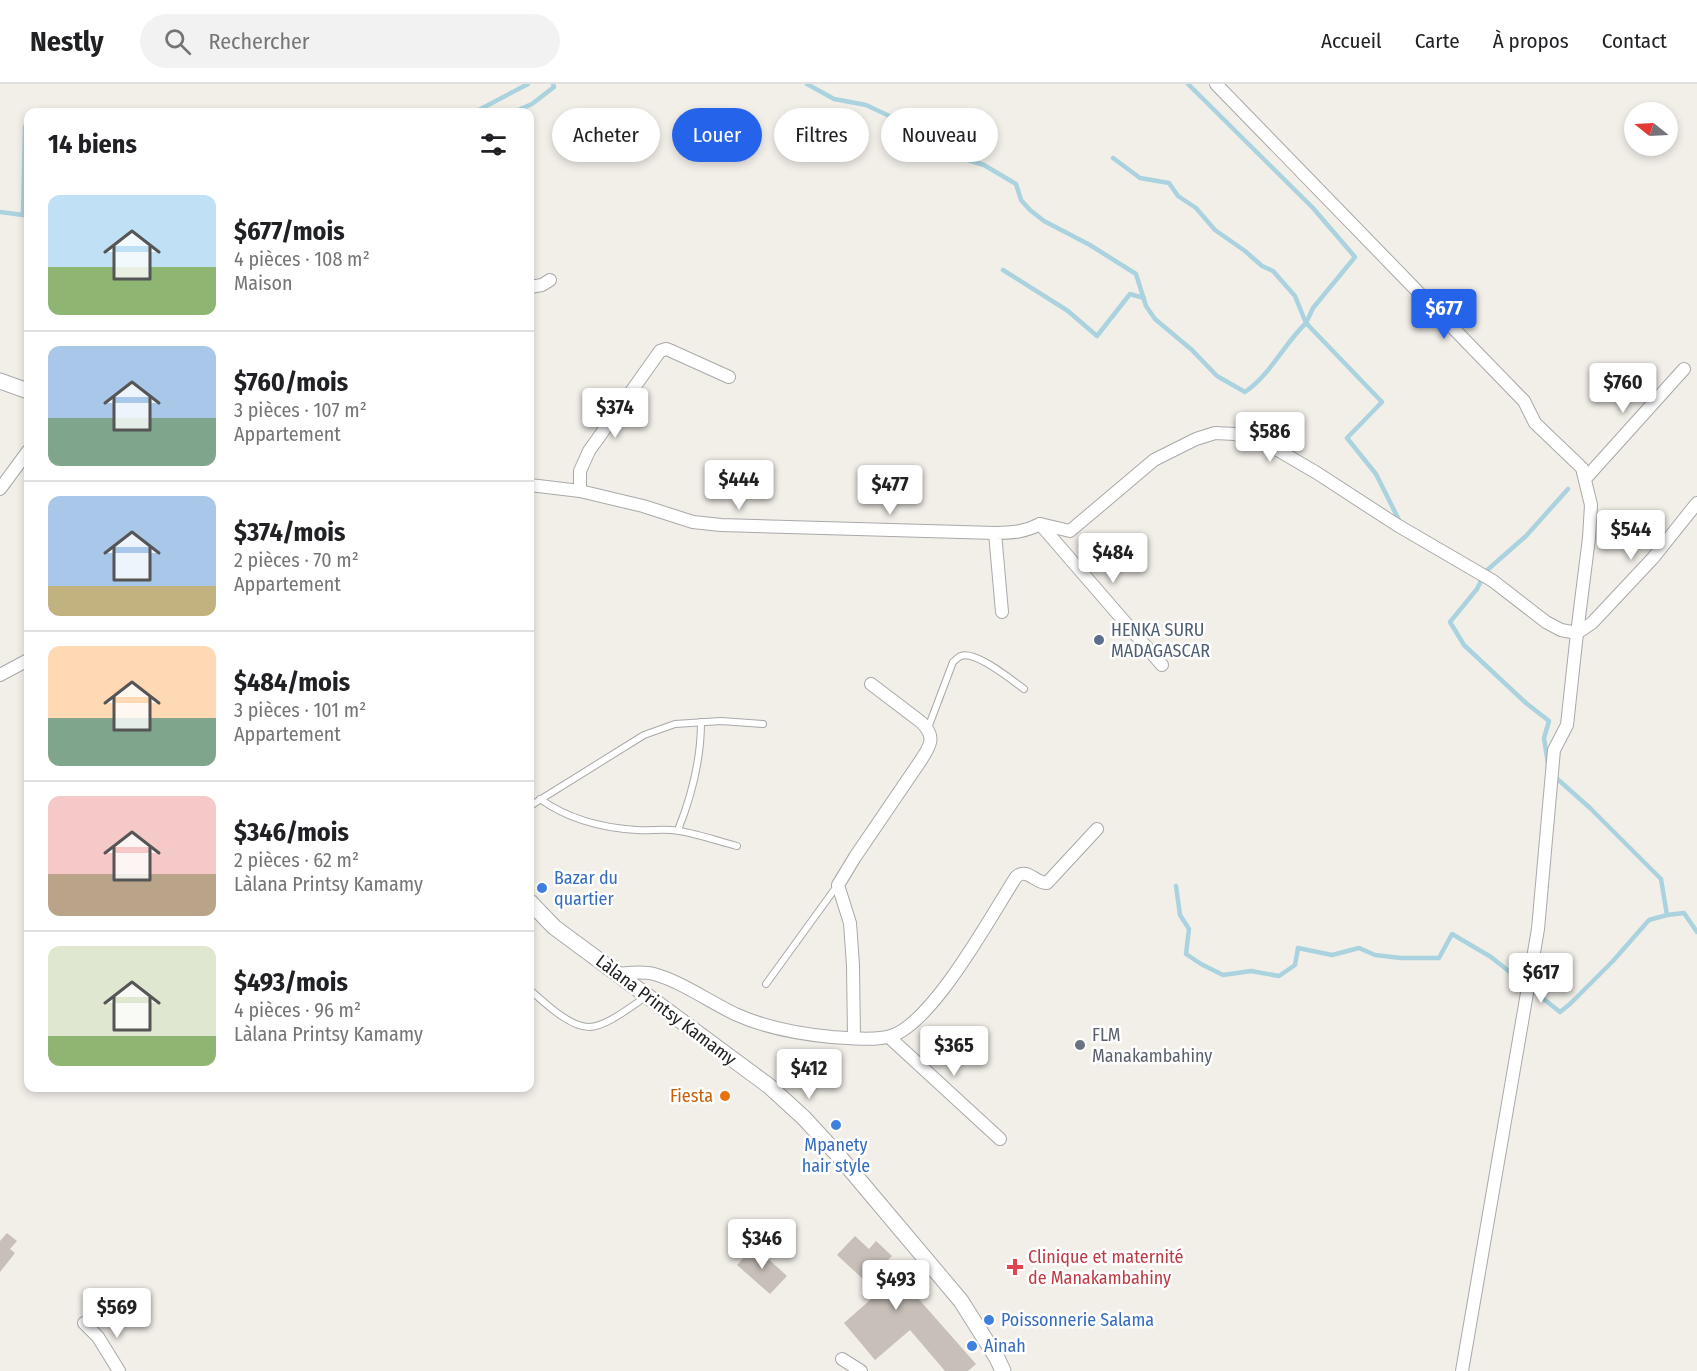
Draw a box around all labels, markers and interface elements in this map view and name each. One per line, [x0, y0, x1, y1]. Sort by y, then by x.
search box [140, 14, 560, 68]
text: Nestly [30, 25, 104, 58]
icon: search [161, 25, 194, 58]
text: Rechercher [209, 28, 310, 55]
text: Accueil [1321, 28, 1382, 54]
text: Carte [1415, 28, 1460, 54]
text: À propos [1493, 28, 1569, 54]
text: Contact [1602, 28, 1667, 54]
north arrow [1624, 102, 1678, 156]
map controls [1624, 102, 1678, 156]
chip: Acheter [552, 108, 660, 162]
chip: Louer [672, 108, 762, 162]
chip: Filtres [774, 108, 869, 162]
chip: Nouveau [881, 108, 998, 162]
icon: filters [477, 128, 510, 161]
text: 14 biens [48, 129, 137, 160]
text: $677/mois [234, 216, 345, 247]
icon: home [96, 219, 168, 291]
text: 4 pièces · 108 m² [234, 247, 370, 271]
text: Maison [234, 271, 293, 295]
pin: $677 [1408, 289, 1480, 340]
text: $677 [1425, 296, 1463, 320]
pin: $760 [1587, 363, 1659, 414]
text: $760/mois [234, 367, 348, 398]
icon: home [96, 370, 168, 442]
text: $760 [1603, 370, 1643, 394]
pin: $374 [579, 388, 651, 439]
text: $374 [596, 395, 634, 419]
text: 3 pièces · 107 m² [234, 398, 367, 422]
pin: $586 [1234, 412, 1306, 463]
text: $586 [1250, 419, 1290, 443]
text: Appartement [234, 422, 341, 446]
pin: $444 [703, 460, 775, 511]
pin: $477 [854, 465, 926, 516]
text: $444 [719, 467, 759, 491]
text: $477 [872, 472, 908, 496]
pin: $544 [1595, 510, 1667, 561]
text: $374/mois [234, 517, 345, 548]
text: $544 [1611, 517, 1651, 541]
icon: home [96, 520, 168, 592]
pin: $484 [1077, 533, 1149, 584]
text: $484 [1092, 540, 1134, 564]
text: 2 pièces · 70 m² [234, 548, 359, 572]
text: Appartement [234, 572, 341, 596]
place label: HENKA SURU MADAGASCAR [1111, 619, 1210, 662]
marker: HENKA SURU MADAGASCAR [1092, 633, 1106, 647]
text: $484/mois [234, 667, 350, 698]
icon: home [96, 670, 168, 742]
text: 3 pièces · 101 m² [234, 698, 366, 722]
text: Appartement [234, 722, 341, 746]
text: $346/mois [234, 817, 349, 848]
icon: home [96, 820, 168, 892]
text: 2 pièces · 62 m² [234, 848, 359, 872]
place label: Bazar du quartier [554, 867, 618, 910]
text: Làlana Printsy Kamamy [234, 872, 423, 896]
marker: Bazar du quartier [535, 881, 549, 895]
street label: Làlana Printsy Kamamy [591, 950, 741, 1070]
pin: $617 [1505, 953, 1577, 1004]
text: $617 [1523, 960, 1559, 984]
text: $493/mois [234, 967, 348, 998]
icon: home [96, 970, 168, 1042]
text: 4 pièces · 96 m² [234, 998, 361, 1022]
text: Làlana Printsy Kamamy [234, 1022, 423, 1046]
place label: FLM Manakambahiny [1092, 1024, 1212, 1067]
pin: $365 [918, 1026, 990, 1077]
text: $365 [934, 1033, 974, 1057]
marker: FLM Manakambahiny [1073, 1038, 1087, 1052]
pin: $412 [773, 1049, 845, 1100]
text: $412 [791, 1056, 827, 1080]
place label: Fiesta [670, 1085, 713, 1107]
marker: Fiesta [718, 1089, 732, 1103]
marker: Mpanety hair style [829, 1118, 843, 1132]
place label: Mpanety hair style [802, 1134, 870, 1177]
pin: $346 [726, 1219, 798, 1270]
text: $346 [742, 1226, 782, 1250]
place label: Clinique et maternité de Manakambahiny [1028, 1246, 1184, 1289]
marker: Clinique et maternité de Manakambahiny [1006, 1258, 1024, 1276]
pin: $493 [860, 1260, 932, 1311]
text: $493 [876, 1267, 916, 1291]
pin: $569 [81, 1288, 153, 1339]
text: $569 [97, 1295, 137, 1319]
place label: Poissonnerie Salama [1001, 1309, 1154, 1331]
marker: Poissonnerie Salama [982, 1313, 996, 1327]
place label: Ainah [984, 1335, 1026, 1357]
marker: Ainah [965, 1339, 979, 1353]

